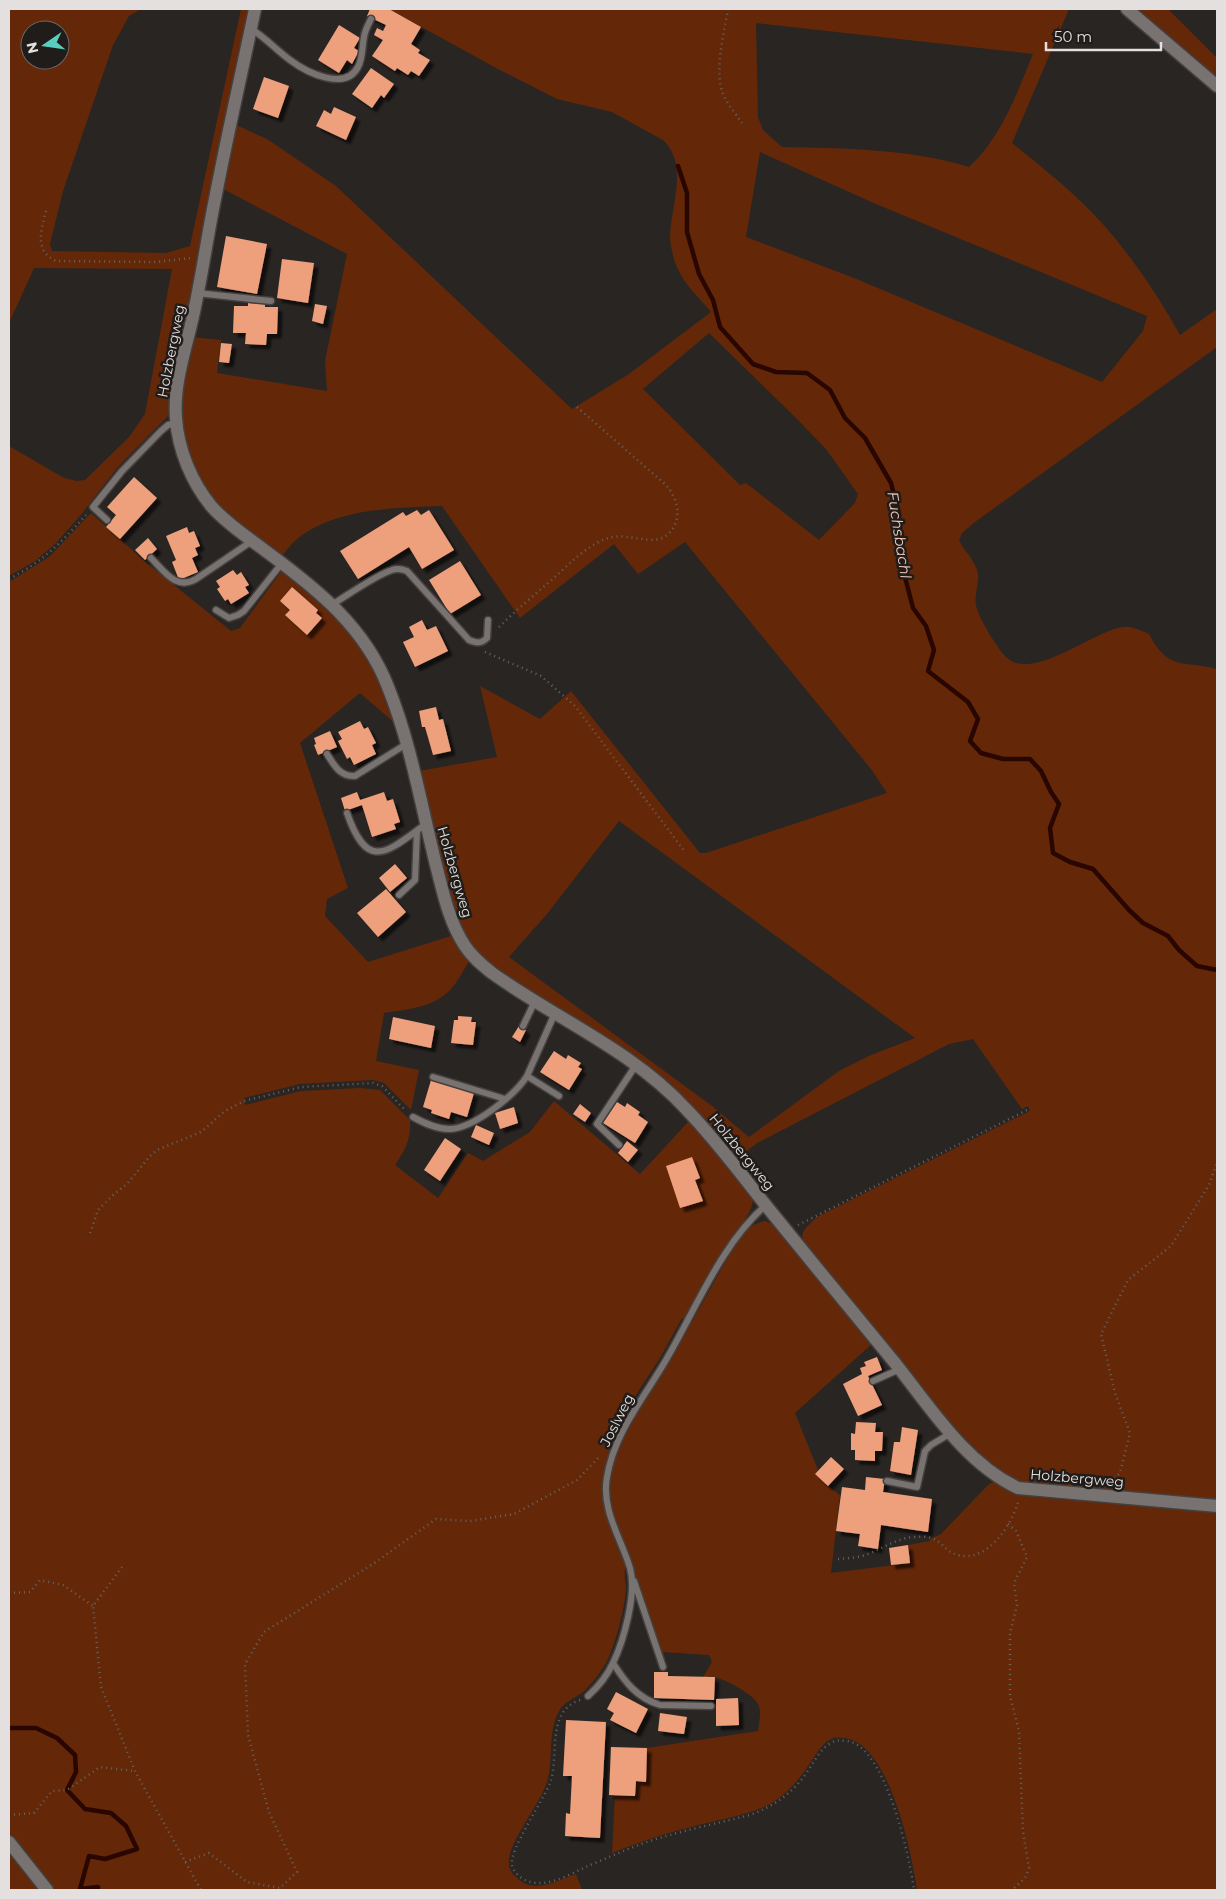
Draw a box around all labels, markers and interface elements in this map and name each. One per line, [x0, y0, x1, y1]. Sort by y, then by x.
north arrow [20, 20, 70, 70]
scale bar [1046, 20, 1161, 52]
text: 50 m [1054, 27, 1092, 46]
text: N [22, 40, 42, 55]
street label: Holzbergweg [153, 303, 189, 399]
water label: Fuchsbachl [883, 490, 916, 580]
street label: Holzbergweg [433, 824, 477, 920]
street label: Holzbergweg [705, 1110, 779, 1194]
street label: Joslweg [596, 1391, 638, 1450]
street label: Holzbergweg [1029, 1465, 1125, 1491]

